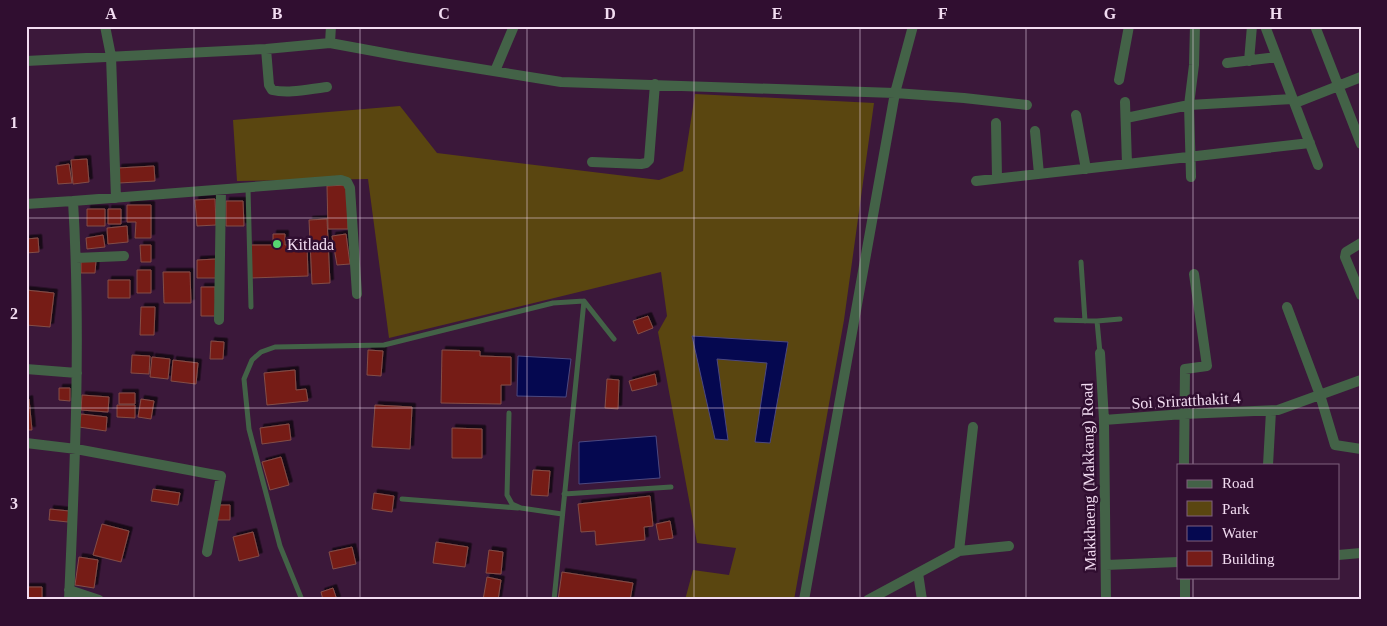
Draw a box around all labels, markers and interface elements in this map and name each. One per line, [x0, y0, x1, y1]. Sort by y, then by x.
text: A [105, 5, 117, 22]
text: B [272, 5, 283, 22]
text: C [438, 5, 450, 22]
text: D [604, 5, 616, 22]
text: E [772, 5, 782, 22]
text: F [938, 5, 948, 22]
text: G [1104, 5, 1117, 22]
text: H [1270, 5, 1283, 22]
text: 1 [10, 114, 18, 131]
place label: Kitlada [287, 236, 334, 253]
marker: Kitlada [271, 238, 283, 250]
text: 2 [10, 305, 18, 322]
street label: Makkhaeng (Makkang) Road [1078, 383, 1100, 571]
street label: Soi Sriratthakit 4 [1131, 389, 1241, 412]
legend [1177, 464, 1340, 578]
text: Road [1222, 475, 1254, 491]
text: 3 [10, 495, 18, 512]
text: Park [1222, 501, 1250, 517]
text: Water [1222, 525, 1257, 541]
text: Building [1222, 551, 1275, 567]

